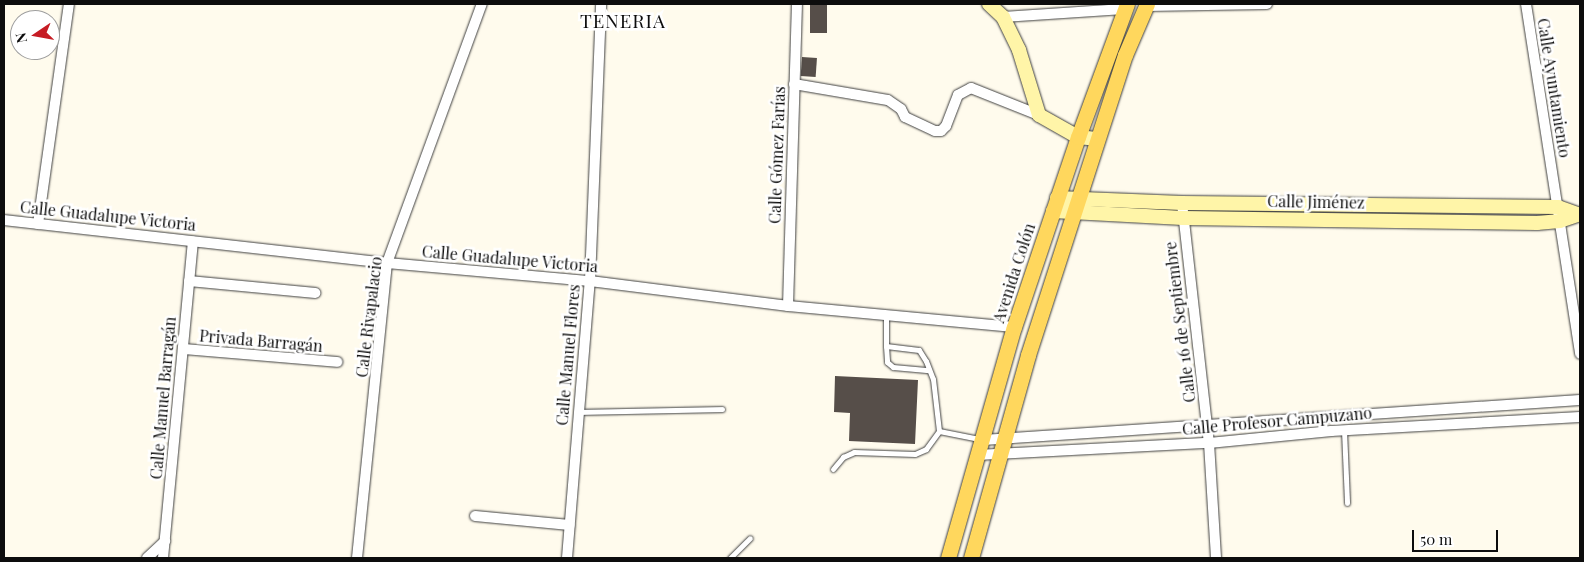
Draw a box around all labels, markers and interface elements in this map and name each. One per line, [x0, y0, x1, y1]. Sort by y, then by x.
north arrow [10, 10, 60, 60]
district label: TENERIA [579, 10, 667, 32]
street label: Calle Ayuntamiento [1533, 17, 1575, 159]
text: N [10, 31, 31, 45]
street label: Calle Gómez Farías [765, 86, 789, 224]
street label: Calle Jiménez [1267, 192, 1365, 212]
street label: Calle Guadalupe Victoria [19, 197, 197, 235]
street label: Avenida Colón [989, 221, 1039, 325]
street label: Calle 16 de Septiembre [1161, 240, 1199, 404]
street label: Calle Guadalupe Victoria [421, 242, 599, 276]
street label: Calle Rivapalacio [352, 255, 386, 379]
street label: Calle Manuel Flores [552, 284, 584, 426]
street label: Calle Manuel Barragán [146, 316, 180, 480]
street label: Privada Barragán [198, 326, 324, 356]
street label: Calle Profesor Campuzano [1181, 403, 1373, 439]
scale bar [1414, 520, 1500, 552]
text: 50 m [1420, 529, 1452, 549]

